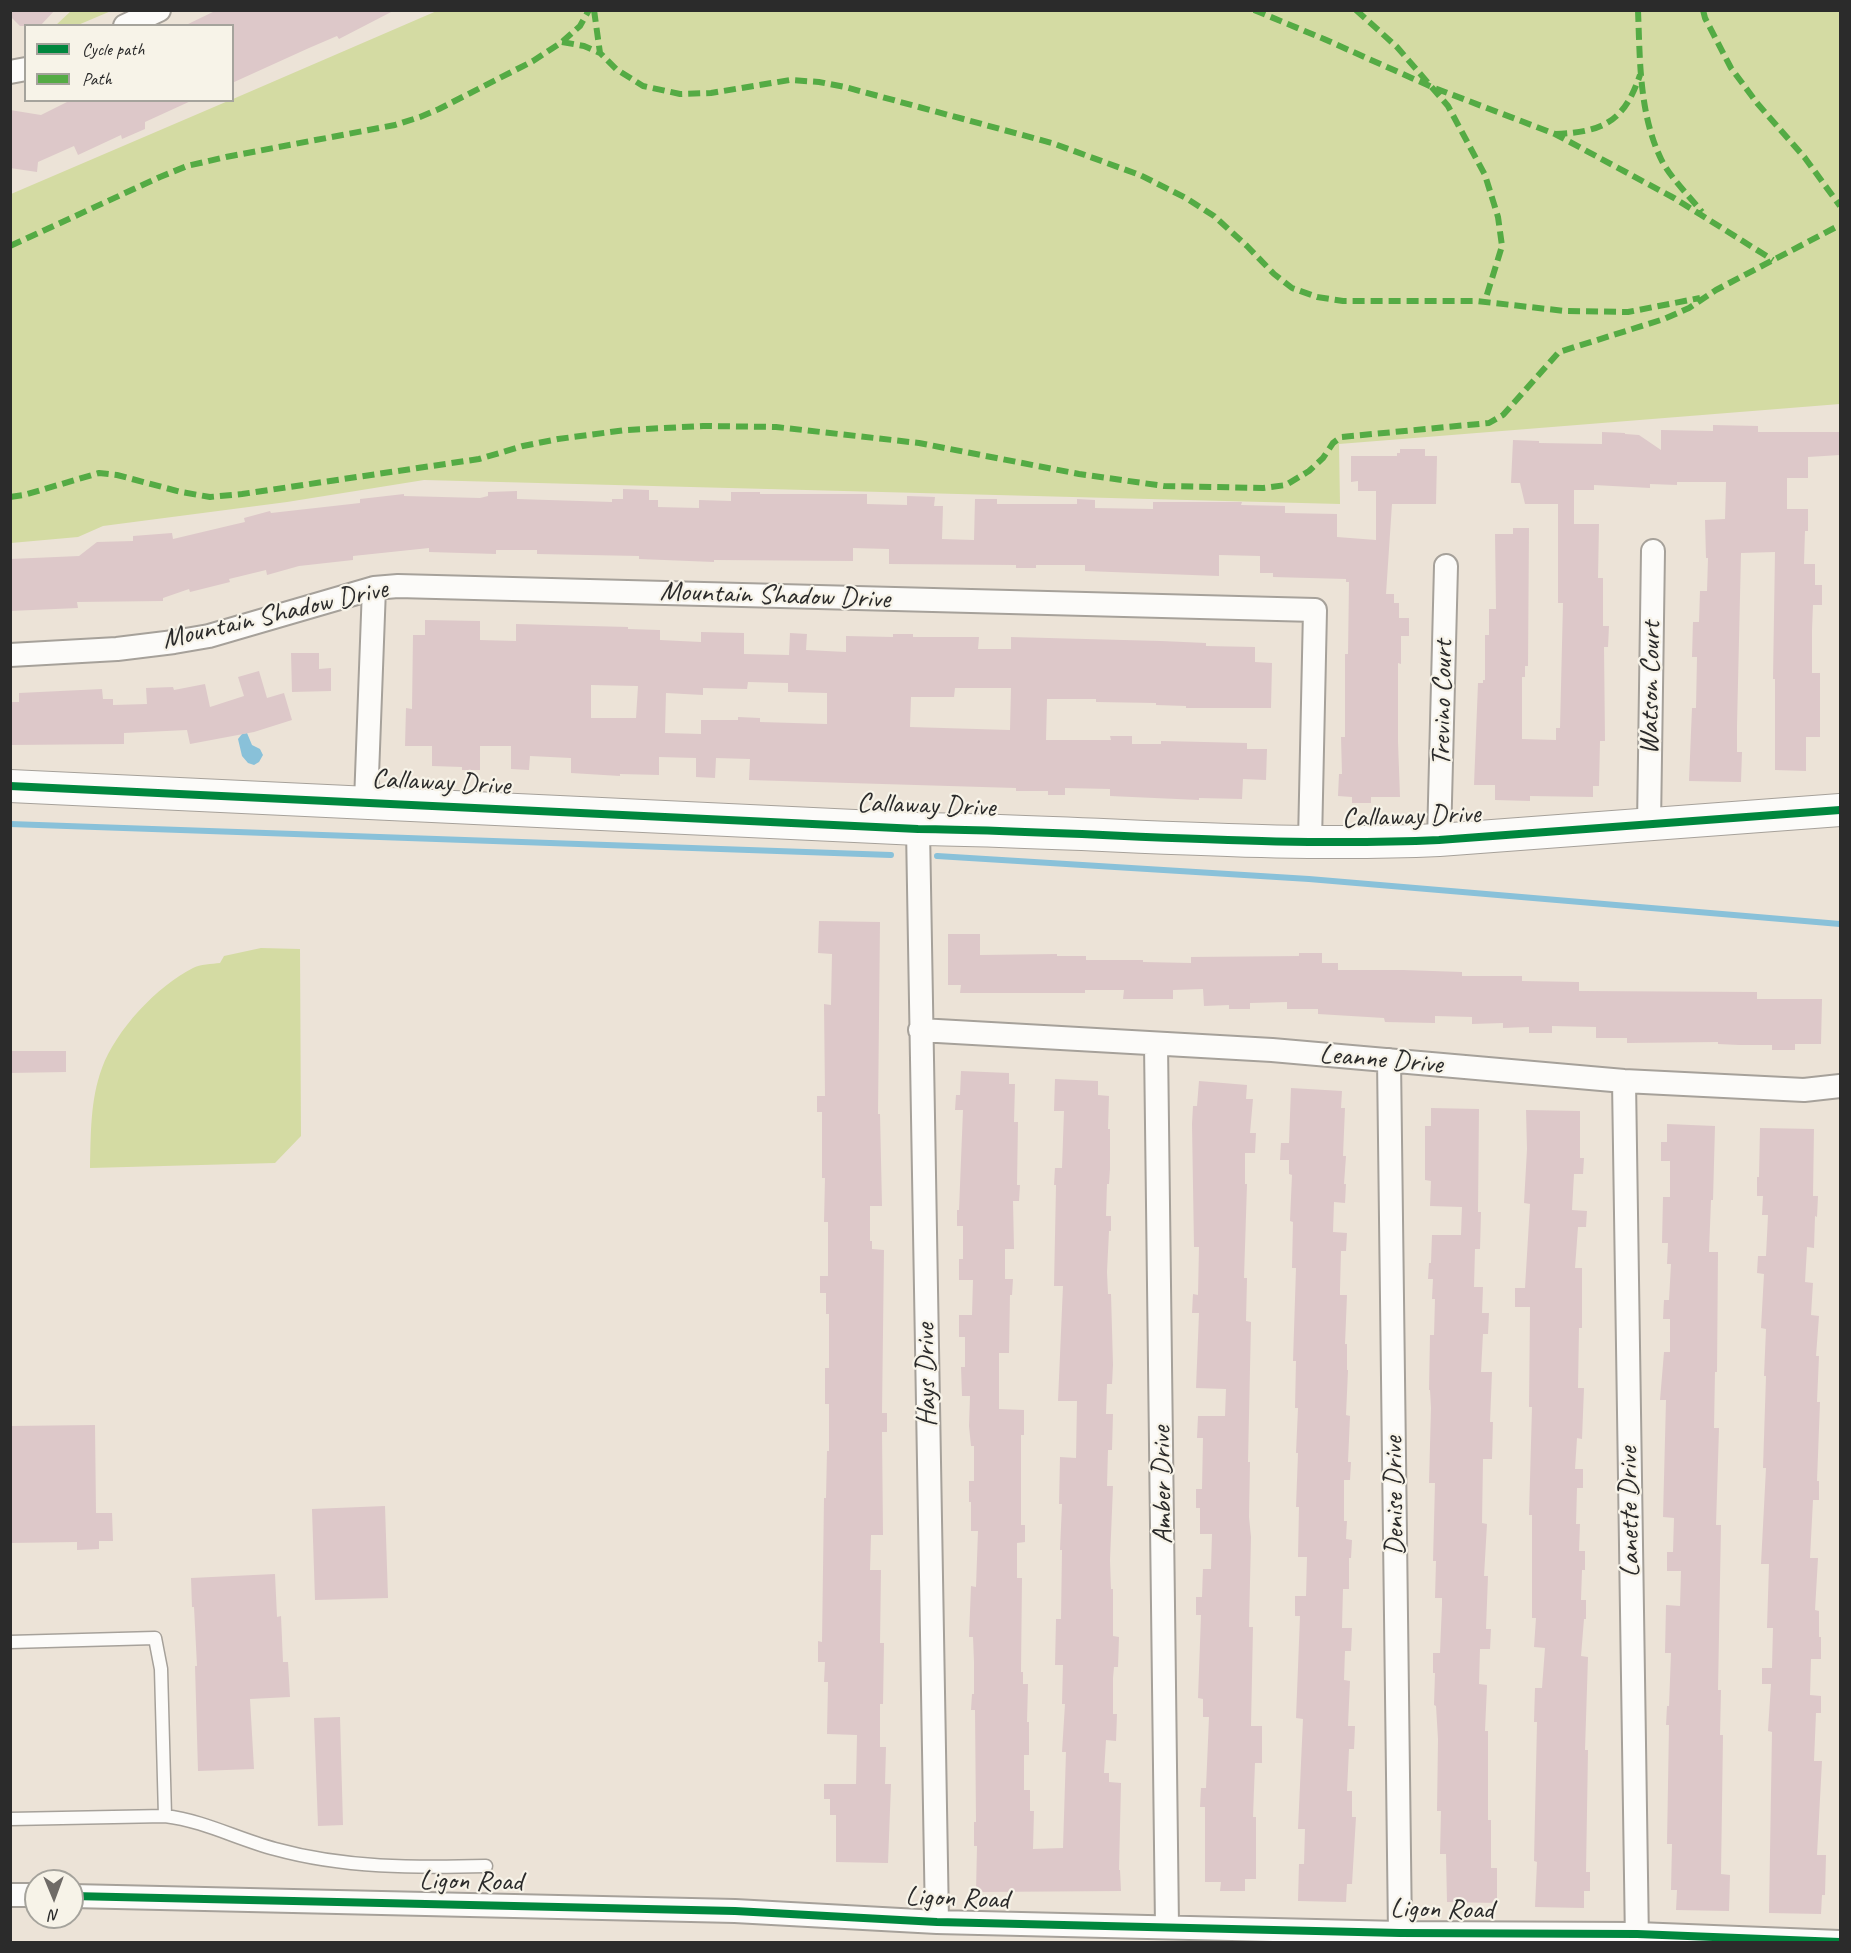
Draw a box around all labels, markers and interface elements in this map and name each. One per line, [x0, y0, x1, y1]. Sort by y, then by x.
legend [24, 24, 234, 102]
text: Cycle path [82, 38, 144, 60]
text: Path [82, 68, 112, 90]
street label: Mountain Shadow Drive [159, 573, 391, 657]
street label: Mountain Shadow Drive [659, 575, 891, 617]
street label: Watson Court [1633, 621, 1669, 755]
street label: Trevino Court [1425, 640, 1461, 766]
street label: Callaway Drive [371, 763, 511, 803]
street label: Callaway Drive [856, 787, 996, 825]
street label: Callaway Drive [1341, 798, 1481, 836]
street label: Leanne Drive [1318, 1038, 1444, 1082]
street label: Hays Drive [909, 1323, 945, 1427]
street label: Amber Drive [1145, 1426, 1181, 1544]
street label: Denise Drive [1377, 1436, 1413, 1556]
street label: Lanette Drive [1612, 1446, 1648, 1578]
street label: Ligon Road [419, 1864, 523, 1900]
north arrow [24, 1869, 84, 1929]
street label: Ligon Road [905, 1880, 1009, 1918]
street label: Ligon Road [1390, 1892, 1494, 1928]
text: N [49, 1905, 59, 1925]

